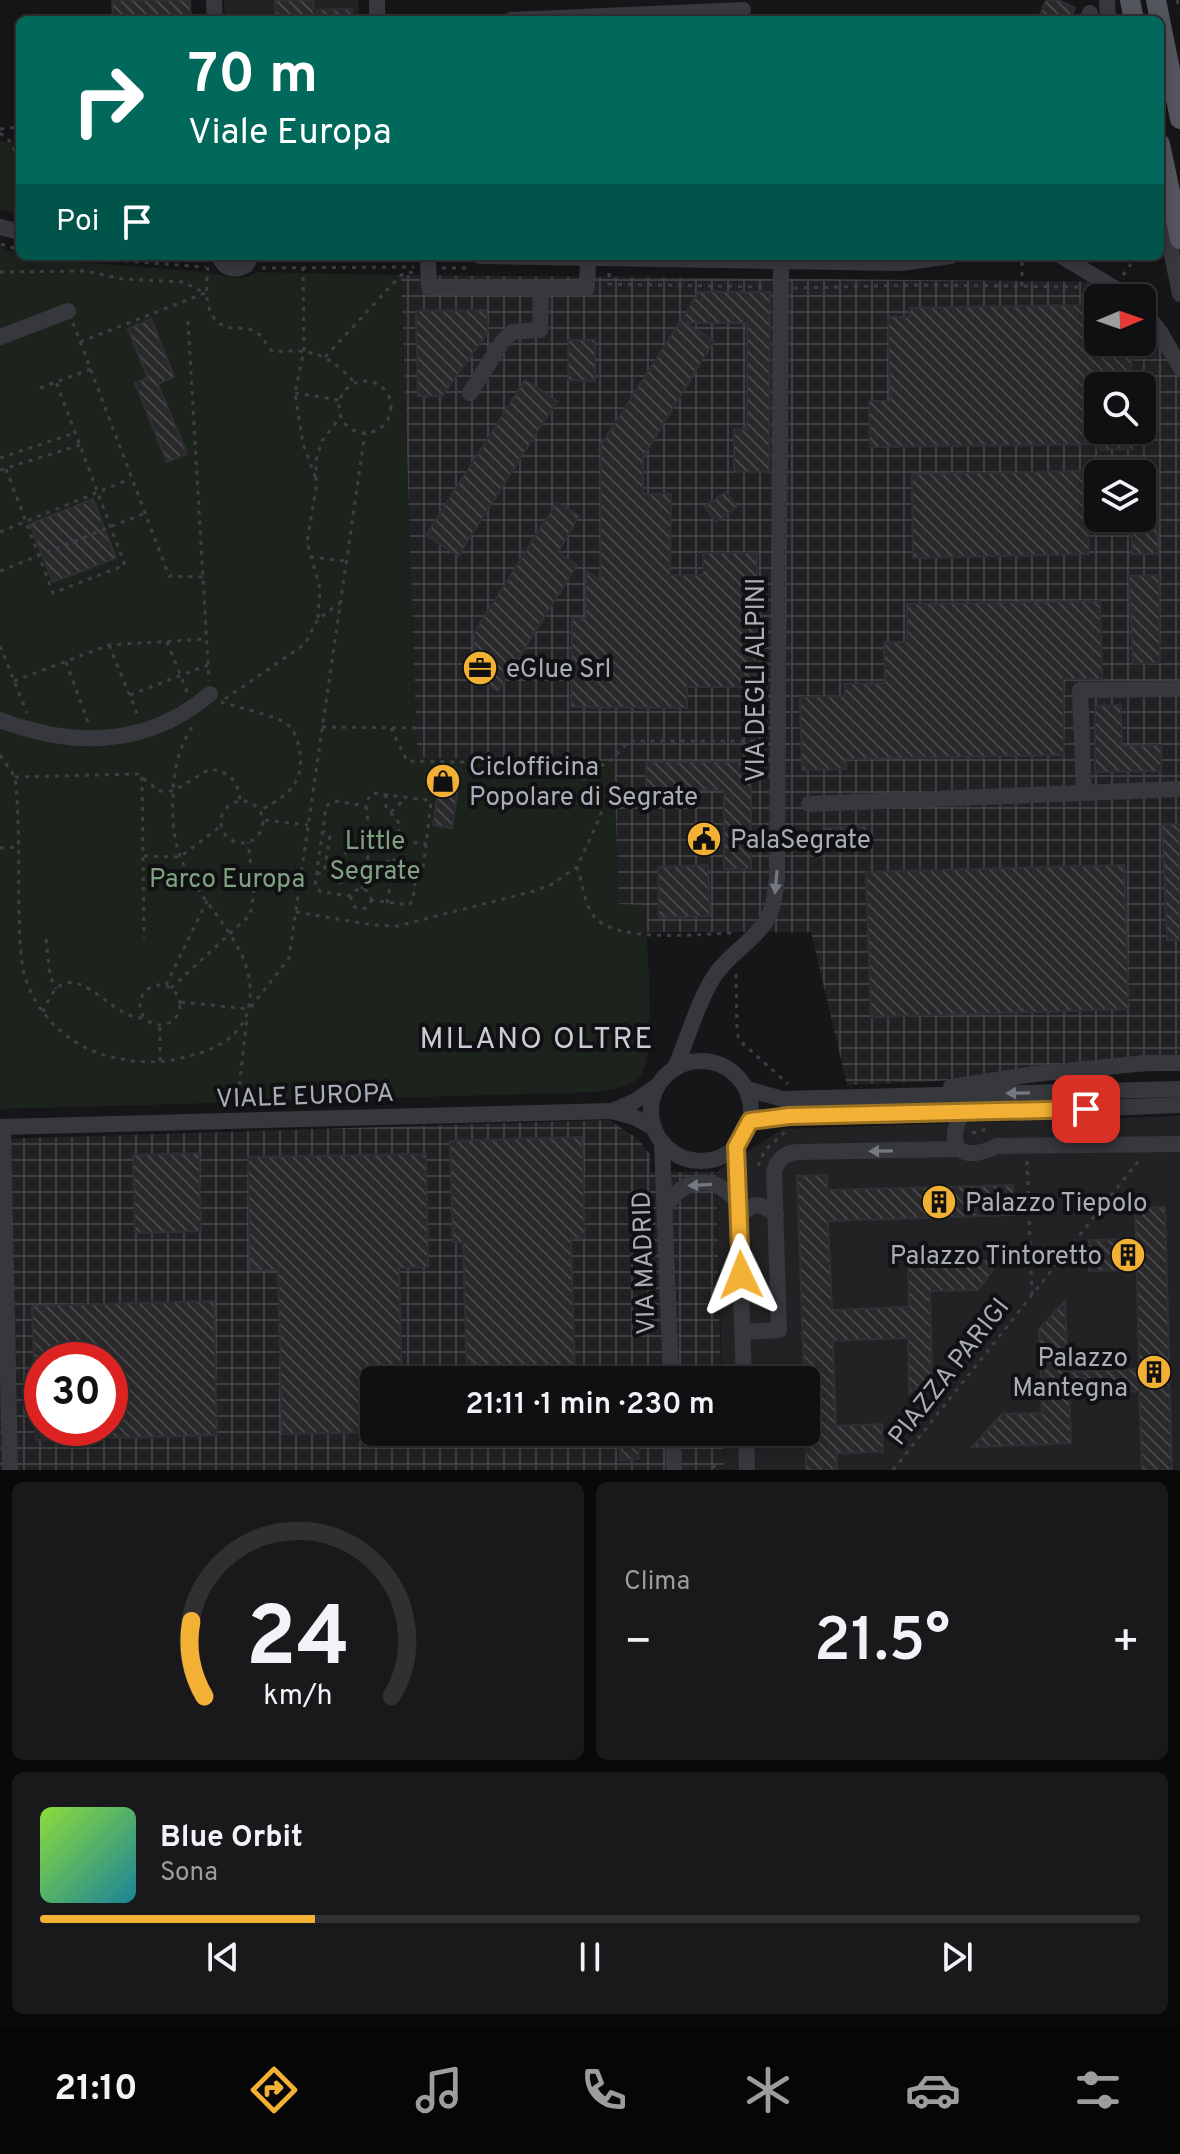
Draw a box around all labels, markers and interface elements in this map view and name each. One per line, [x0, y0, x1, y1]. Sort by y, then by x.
text: 70 m [188, 42, 318, 112]
icon: right [56, 48, 160, 152]
text: Viale Europa [188, 111, 392, 157]
icon: arrive [115, 200, 159, 244]
text: Poi [56, 204, 99, 241]
north arrow [1084, 284, 1156, 356]
map controls [1084, 284, 1156, 532]
button: search [1084, 372, 1156, 444]
button: layers [1084, 460, 1156, 532]
street label: VIA DEGLI ALPINI [741, 578, 774, 782]
office icon: eGlue Srl [461, 649, 499, 687]
place label: eGlue Srl [506, 654, 611, 687]
place label: Ciclofficina Popolare di Segrate [469, 752, 698, 815]
shop icon: Ciclofficina Popolare di Segrate [424, 762, 462, 800]
public building icon: PalaSegrate [685, 820, 723, 858]
place label: PalaSegrate [730, 825, 871, 858]
park label: Little Segrate [330, 826, 420, 889]
park label: Parco Europa [149, 864, 305, 897]
one-way arrow [769, 870, 782, 895]
district label: MILANO OLTRE [420, 1022, 654, 1059]
pin [1052, 1075, 1120, 1143]
street label: VIALE EUROPA [216, 1078, 395, 1117]
one-way arrow [1005, 1087, 1030, 1099]
icon: arrive [1064, 1087, 1108, 1131]
one-way arrow [868, 1144, 893, 1157]
one-way arrow [687, 1178, 712, 1191]
building icon: Palazzo Tiepolo [920, 1183, 958, 1221]
place label: Palazzo Tiepolo [965, 1188, 1148, 1221]
street label: VIA MADRID [626, 1190, 664, 1335]
position arrow [699, 1233, 783, 1317]
building icon: Palazzo Tintoretto [1109, 1236, 1147, 1274]
place label: Palazzo Tintoretto [890, 1241, 1102, 1274]
street label: PIAZZA PARIGI [882, 1292, 1018, 1453]
speed limit sign: 30 [24, 1342, 128, 1446]
place label: Palazzo Mantegna [1012, 1343, 1128, 1406]
building icon: Palazzo Mantegna [1135, 1353, 1173, 1391]
text: 21:11 · 1 min · 230 m [465, 1387, 715, 1424]
text: Clima [624, 1566, 690, 1599]
text: 24 [246, 1590, 350, 1695]
text: 21.5° [814, 1606, 950, 1682]
text: − [624, 1616, 652, 1672]
text: + [1112, 1616, 1140, 1672]
text: km/h [263, 1679, 333, 1715]
text: Blue Orbit [160, 1820, 303, 1857]
text: Sona [160, 1857, 218, 1890]
icon: previous [201, 1935, 245, 1979]
icon: pause [568, 1935, 612, 1979]
icon: next [935, 1935, 979, 1979]
icon: directions [246, 2062, 302, 2118]
icon: music [411, 2062, 467, 2118]
icon: phone [576, 2062, 632, 2118]
icon: climate [740, 2062, 796, 2118]
icon: car [905, 2062, 961, 2118]
icon: filters [1070, 2062, 1126, 2118]
text: 21:10 [54, 2067, 138, 2113]

